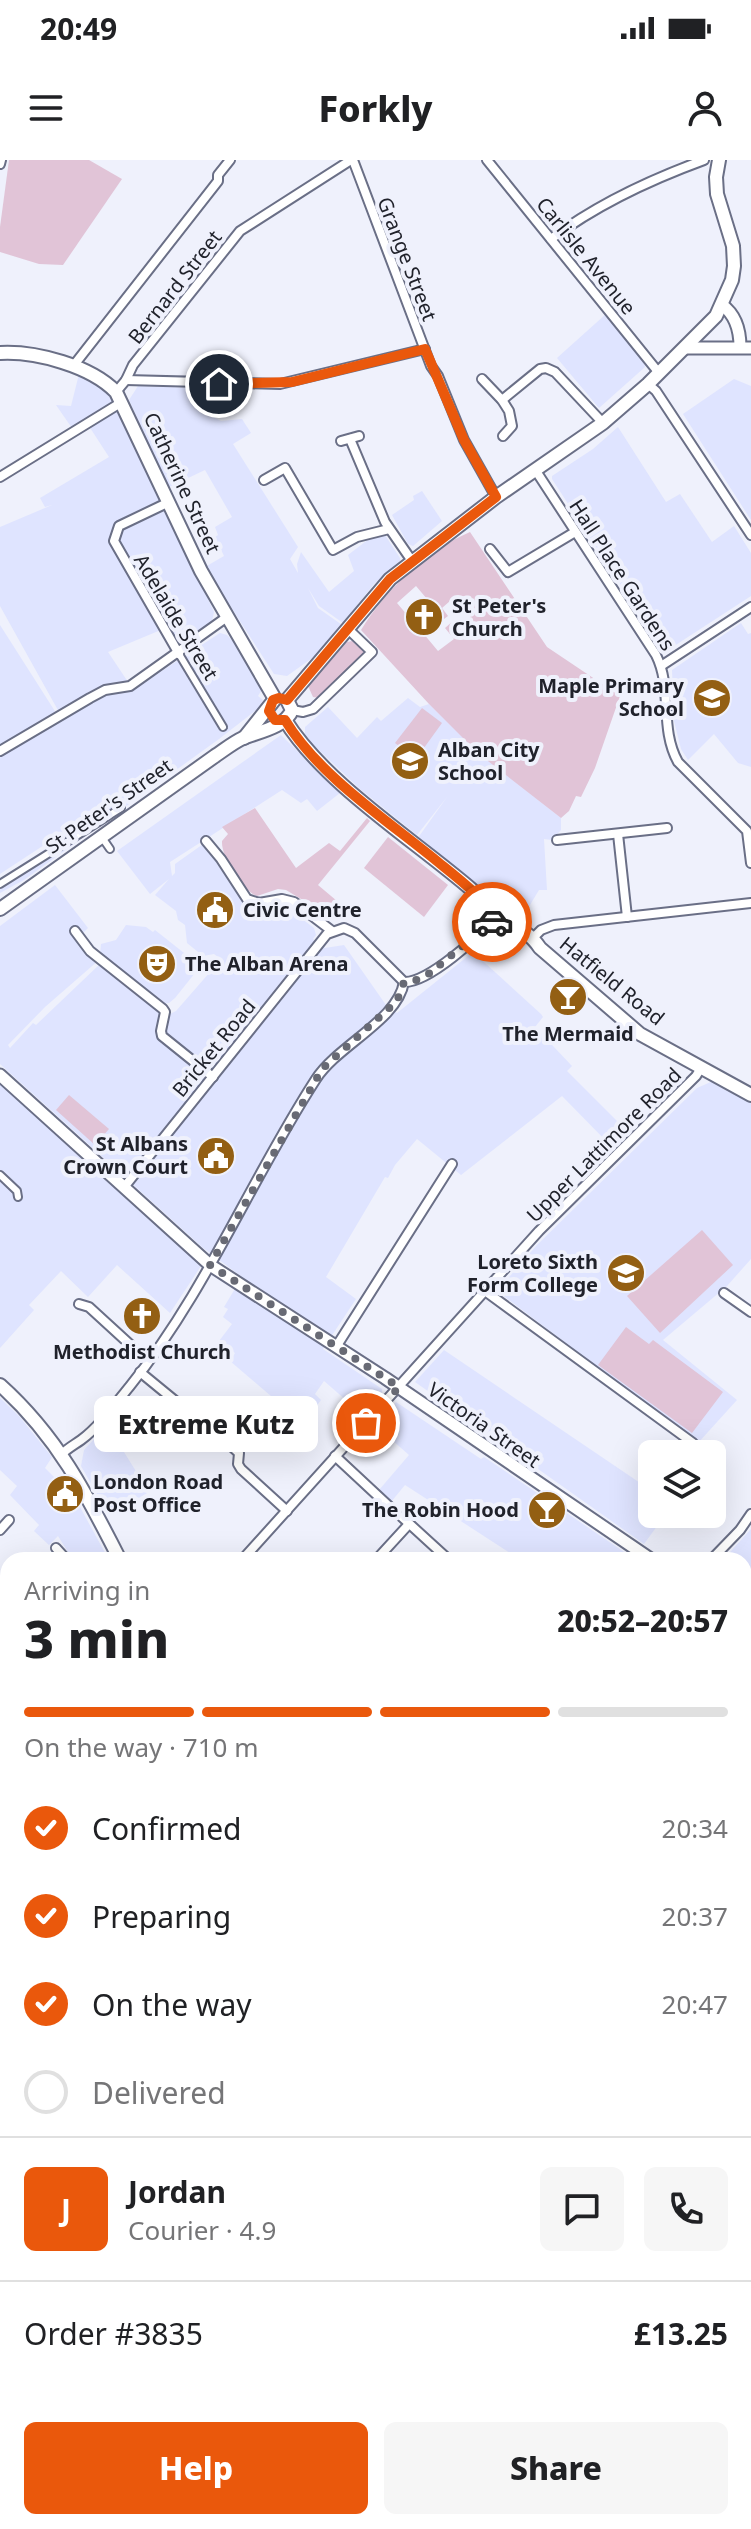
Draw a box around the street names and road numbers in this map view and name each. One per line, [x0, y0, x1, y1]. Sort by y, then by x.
street label: Carlisle Avenue [531, 191, 642, 320]
street label: Grange Street [371, 193, 443, 325]
street label: Bernard Street [122, 224, 228, 349]
street label: Catherine Street [138, 408, 227, 558]
street label: Hall Place Gardens [563, 494, 681, 656]
street label: Adelaide Street [128, 549, 225, 685]
street label: St Peter's Street [40, 752, 177, 859]
street label: Hatfield Road [554, 930, 670, 1031]
street label: Bricket Road [166, 993, 261, 1102]
street label: Upper Lattimore Road [520, 1061, 687, 1228]
street label: Victoria Street [423, 1376, 546, 1473]

